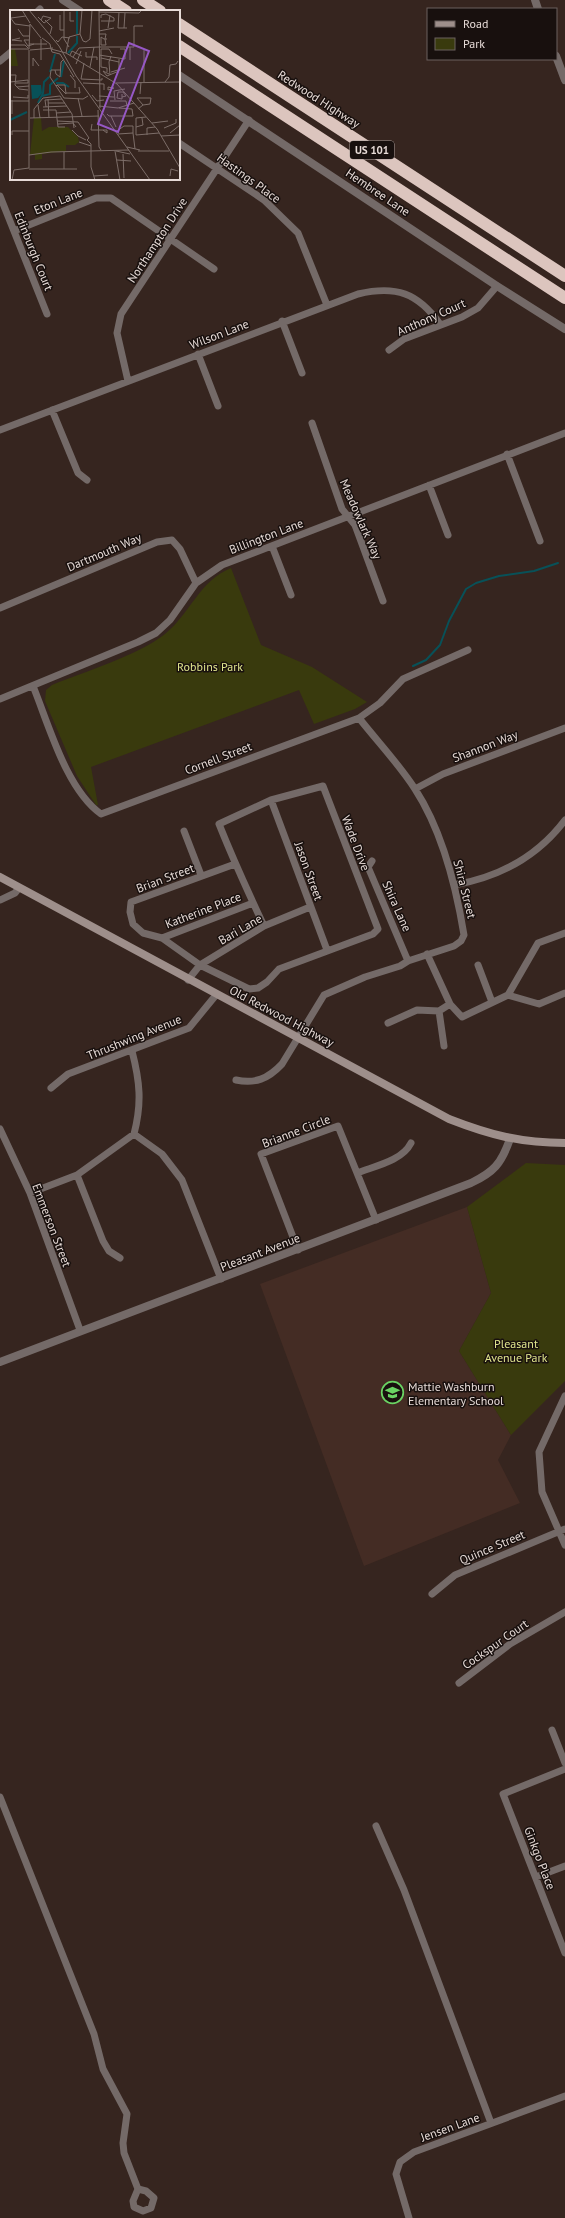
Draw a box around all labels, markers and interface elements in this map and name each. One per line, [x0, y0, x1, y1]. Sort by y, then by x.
legend [427, 8, 557, 60]
inset map [10, 10, 180, 180]
text: Road [463, 16, 488, 31]
text: Park [463, 36, 485, 51]
street label: Redwood Highway [275, 67, 363, 131]
road number: US 101 [350, 141, 394, 159]
street label: Hastings Place [214, 150, 284, 206]
street label: Hembree Lane [343, 165, 413, 219]
street label: Eton Lane [31, 184, 85, 218]
street label: Northampton Drive [124, 194, 190, 286]
street label: Edinburgh Court [11, 209, 57, 293]
street label: Anthony Court [394, 295, 468, 339]
street label: Wilson Lane [187, 316, 251, 352]
street label: Meadowlark Way [337, 477, 386, 562]
street label: Billington Lane [227, 515, 305, 557]
street label: Dartmouth Way [64, 529, 144, 574]
park label: Robbins Park [177, 659, 243, 674]
street label: Shannon Way [450, 726, 520, 765]
street label: Cornell Street [182, 738, 254, 778]
street label: Wade Drive [339, 813, 373, 873]
street label: Jason Street [291, 839, 327, 902]
street label: Shira Street [450, 858, 480, 920]
street label: Brian Street [134, 860, 196, 896]
street label: Shira Lane [379, 878, 415, 934]
street label: Katherine Place [163, 889, 243, 931]
street label: Bari Lane [215, 910, 265, 948]
street label: Old Redwood Highway [227, 982, 337, 1050]
street label: Thrushwing Avenue [84, 1011, 184, 1063]
street label: Brianne Circle [260, 1111, 332, 1151]
street label: Emmerson Street [29, 1181, 75, 1269]
street label: Pleasant Avenue [218, 1230, 302, 1274]
park label: Pleasant Avenue Park [485, 1336, 548, 1365]
place label: Mattie Washburn Elementary School [408, 1379, 504, 1408]
school or university icon: Mattie Washburn Elementary School [380, 1380, 406, 1406]
street label: Quince Street [457, 1527, 527, 1567]
street label: Cockspur Court [459, 1616, 531, 1672]
street label: Ginkgo Place [521, 1824, 559, 1892]
street label: Jensen Lane [418, 2109, 482, 2145]

